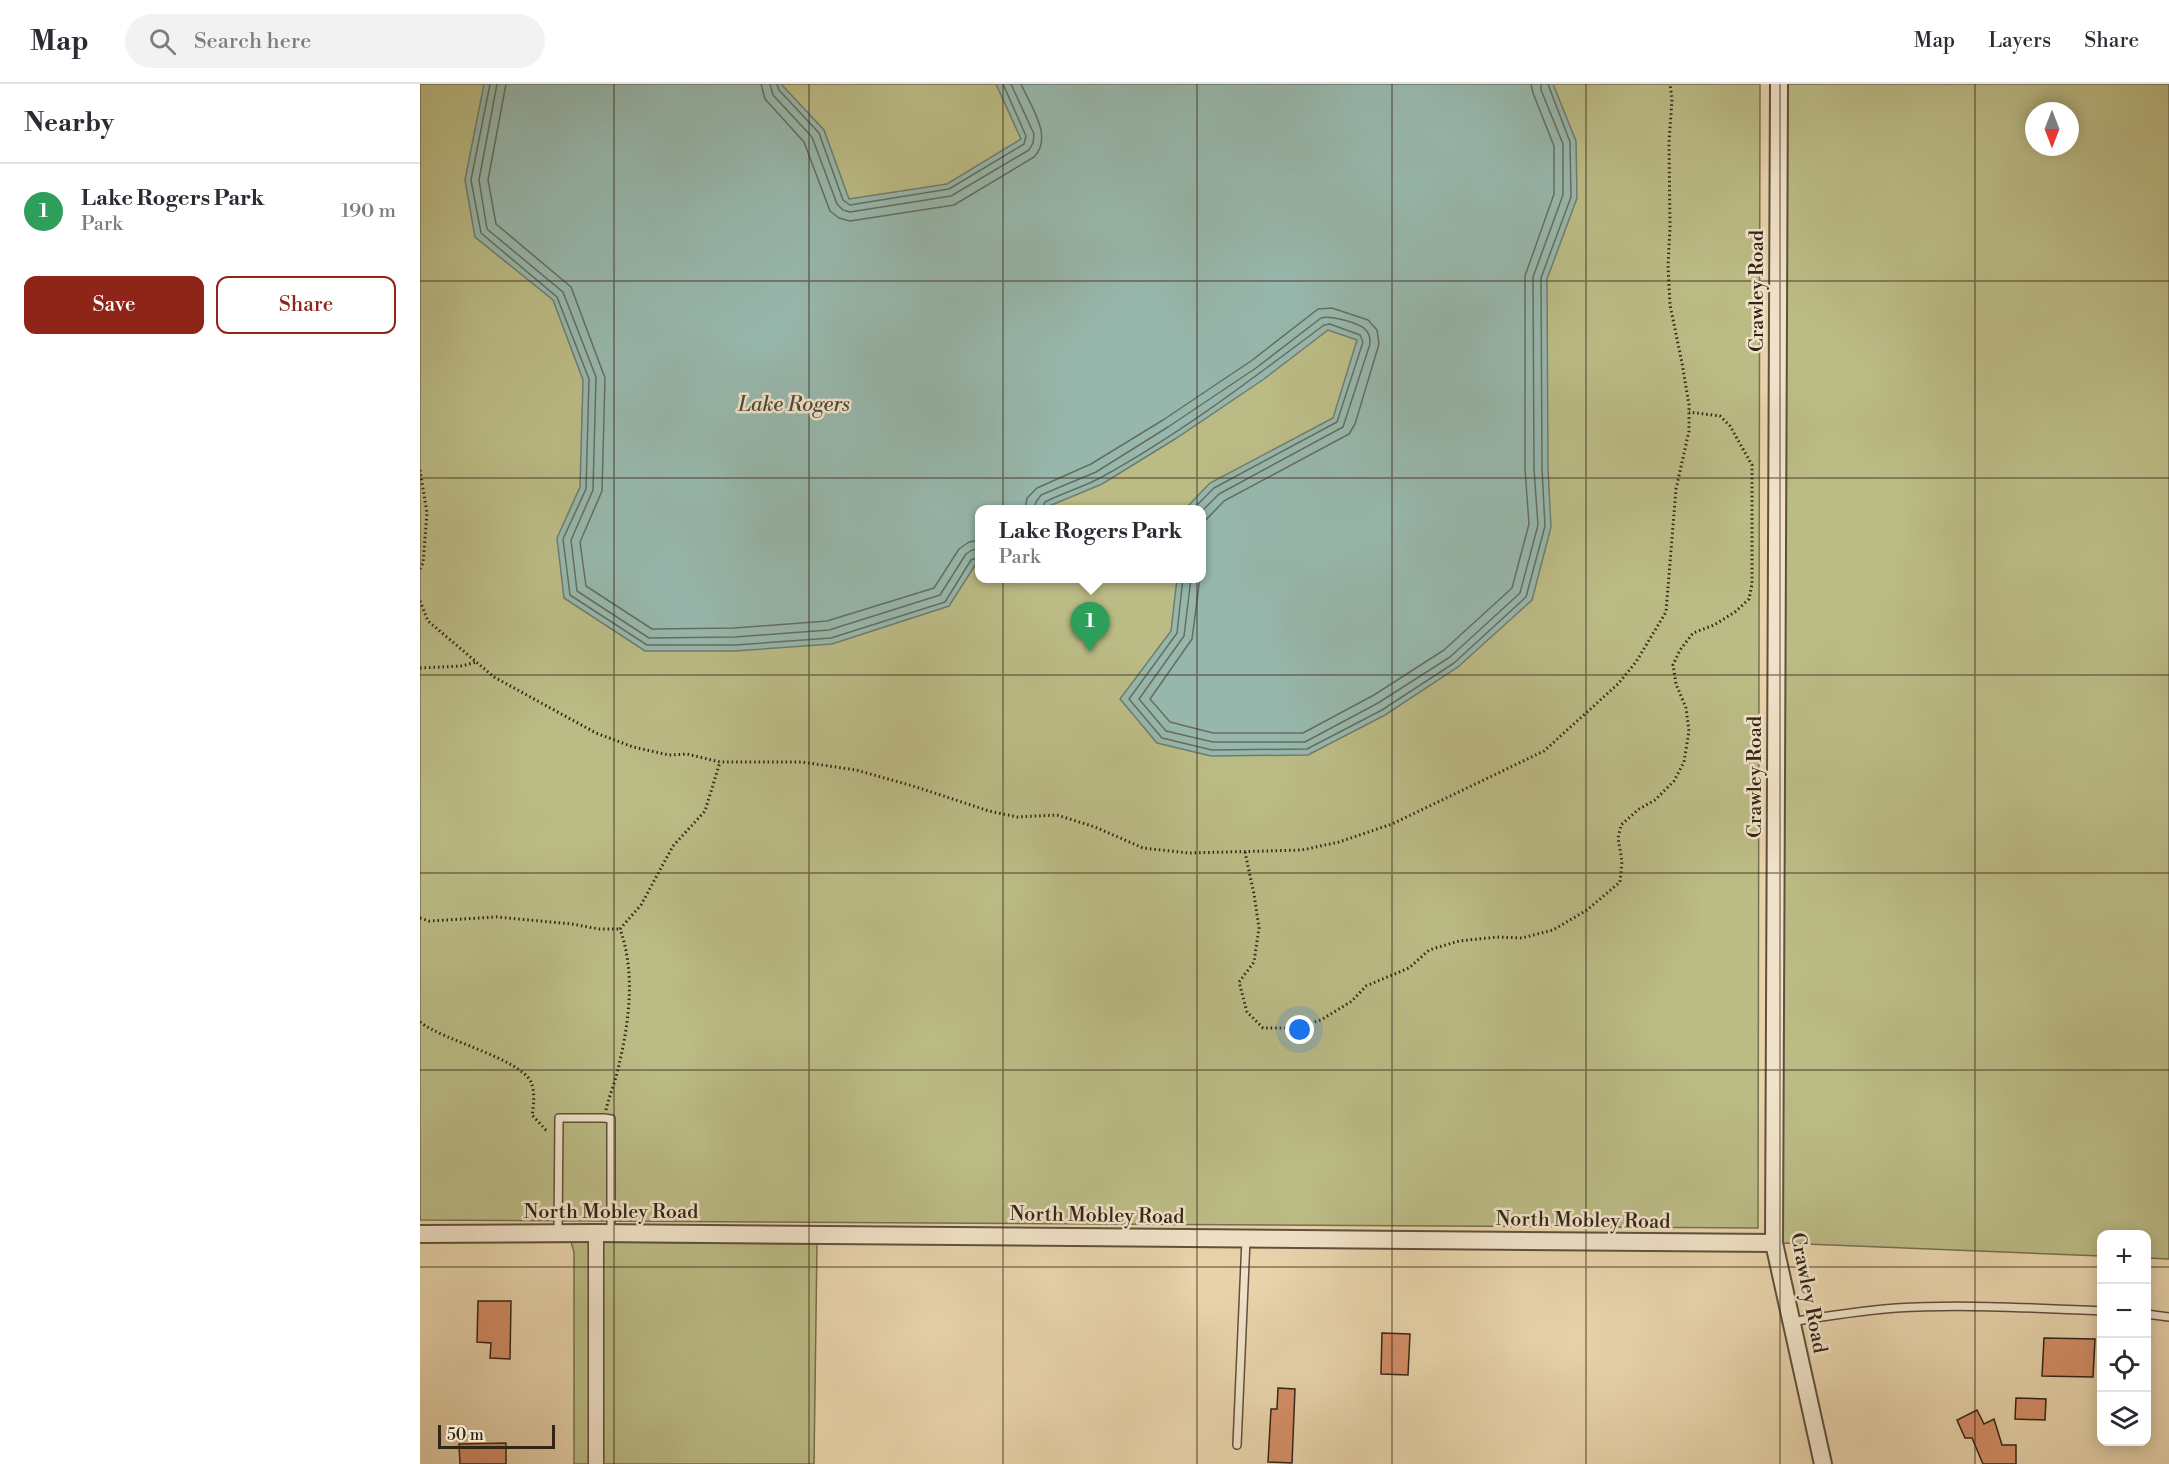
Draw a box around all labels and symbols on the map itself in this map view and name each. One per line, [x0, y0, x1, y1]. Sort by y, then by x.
north arrow [2025, 102, 2079, 156]
street label: Crawley Road [1745, 229, 1770, 352]
water label: Lake Rogers [737, 392, 850, 418]
pin: 1 [1070, 602, 1110, 652]
street label: Crawley Road [1743, 715, 1768, 838]
your location [1285, 1015, 1314, 1044]
street label: North Mobley Road [524, 1200, 699, 1225]
street label: North Mobley Road [1009, 1202, 1185, 1230]
street label: North Mobley Road [1495, 1207, 1671, 1235]
street label: Crawley Road [1784, 1231, 1832, 1356]
scale bar [438, 1422, 555, 1450]

